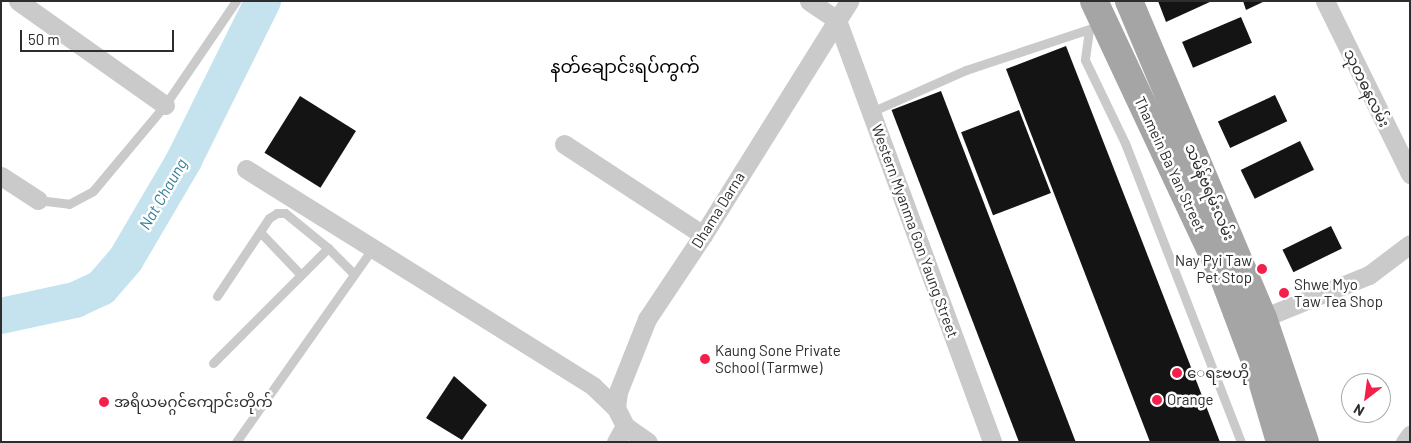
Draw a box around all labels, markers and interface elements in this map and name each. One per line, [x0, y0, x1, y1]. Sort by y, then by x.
scale bar [22, 20, 176, 52]
text: 50 m [28, 30, 60, 48]
street label: သုတဓနလမ်း [1340, 46, 1394, 130]
district label: နတ်ချောင်းရပ်ကွက် [550, 55, 700, 77]
street label: Thamein Ba Yan Street [1131, 94, 1209, 234]
street label: Western Myanma Gon Yaung Street [868, 122, 962, 340]
street label: သမိန်ဗရမ်းလမ်း [1181, 141, 1239, 243]
water label: Nat Chaung [135, 155, 191, 233]
street label: Dhama Darna [688, 169, 748, 251]
place label: Nay Pyi Taw Pet Stop [1175, 251, 1252, 286]
marker: Nay Pyi Taw Pet Stop [1256, 263, 1268, 275]
place label: Shwe Myo Taw Tea Shop [1294, 275, 1383, 310]
marker: Shwe Myo Taw Tea Shop [1278, 287, 1290, 299]
place label: Kaung Sone Private School (Tarmwe) [715, 341, 841, 376]
marker: Kaung Sone Private School (Tarmwe) [699, 353, 711, 365]
place label: ေရႊဗဟို [1187, 364, 1249, 382]
marker: ေရႊဗဟို [1171, 367, 1183, 379]
north arrow [1341, 373, 1391, 423]
place label: Orange [1167, 391, 1214, 409]
place label: အရိယမဂ္ဂင်ကျောင်းတိုက် [114, 393, 273, 411]
marker: Orange [1151, 394, 1163, 406]
marker: အရိယမဂ္ဂင်ကျောင်းတိုက် [98, 396, 110, 408]
text: N [1350, 401, 1367, 420]

